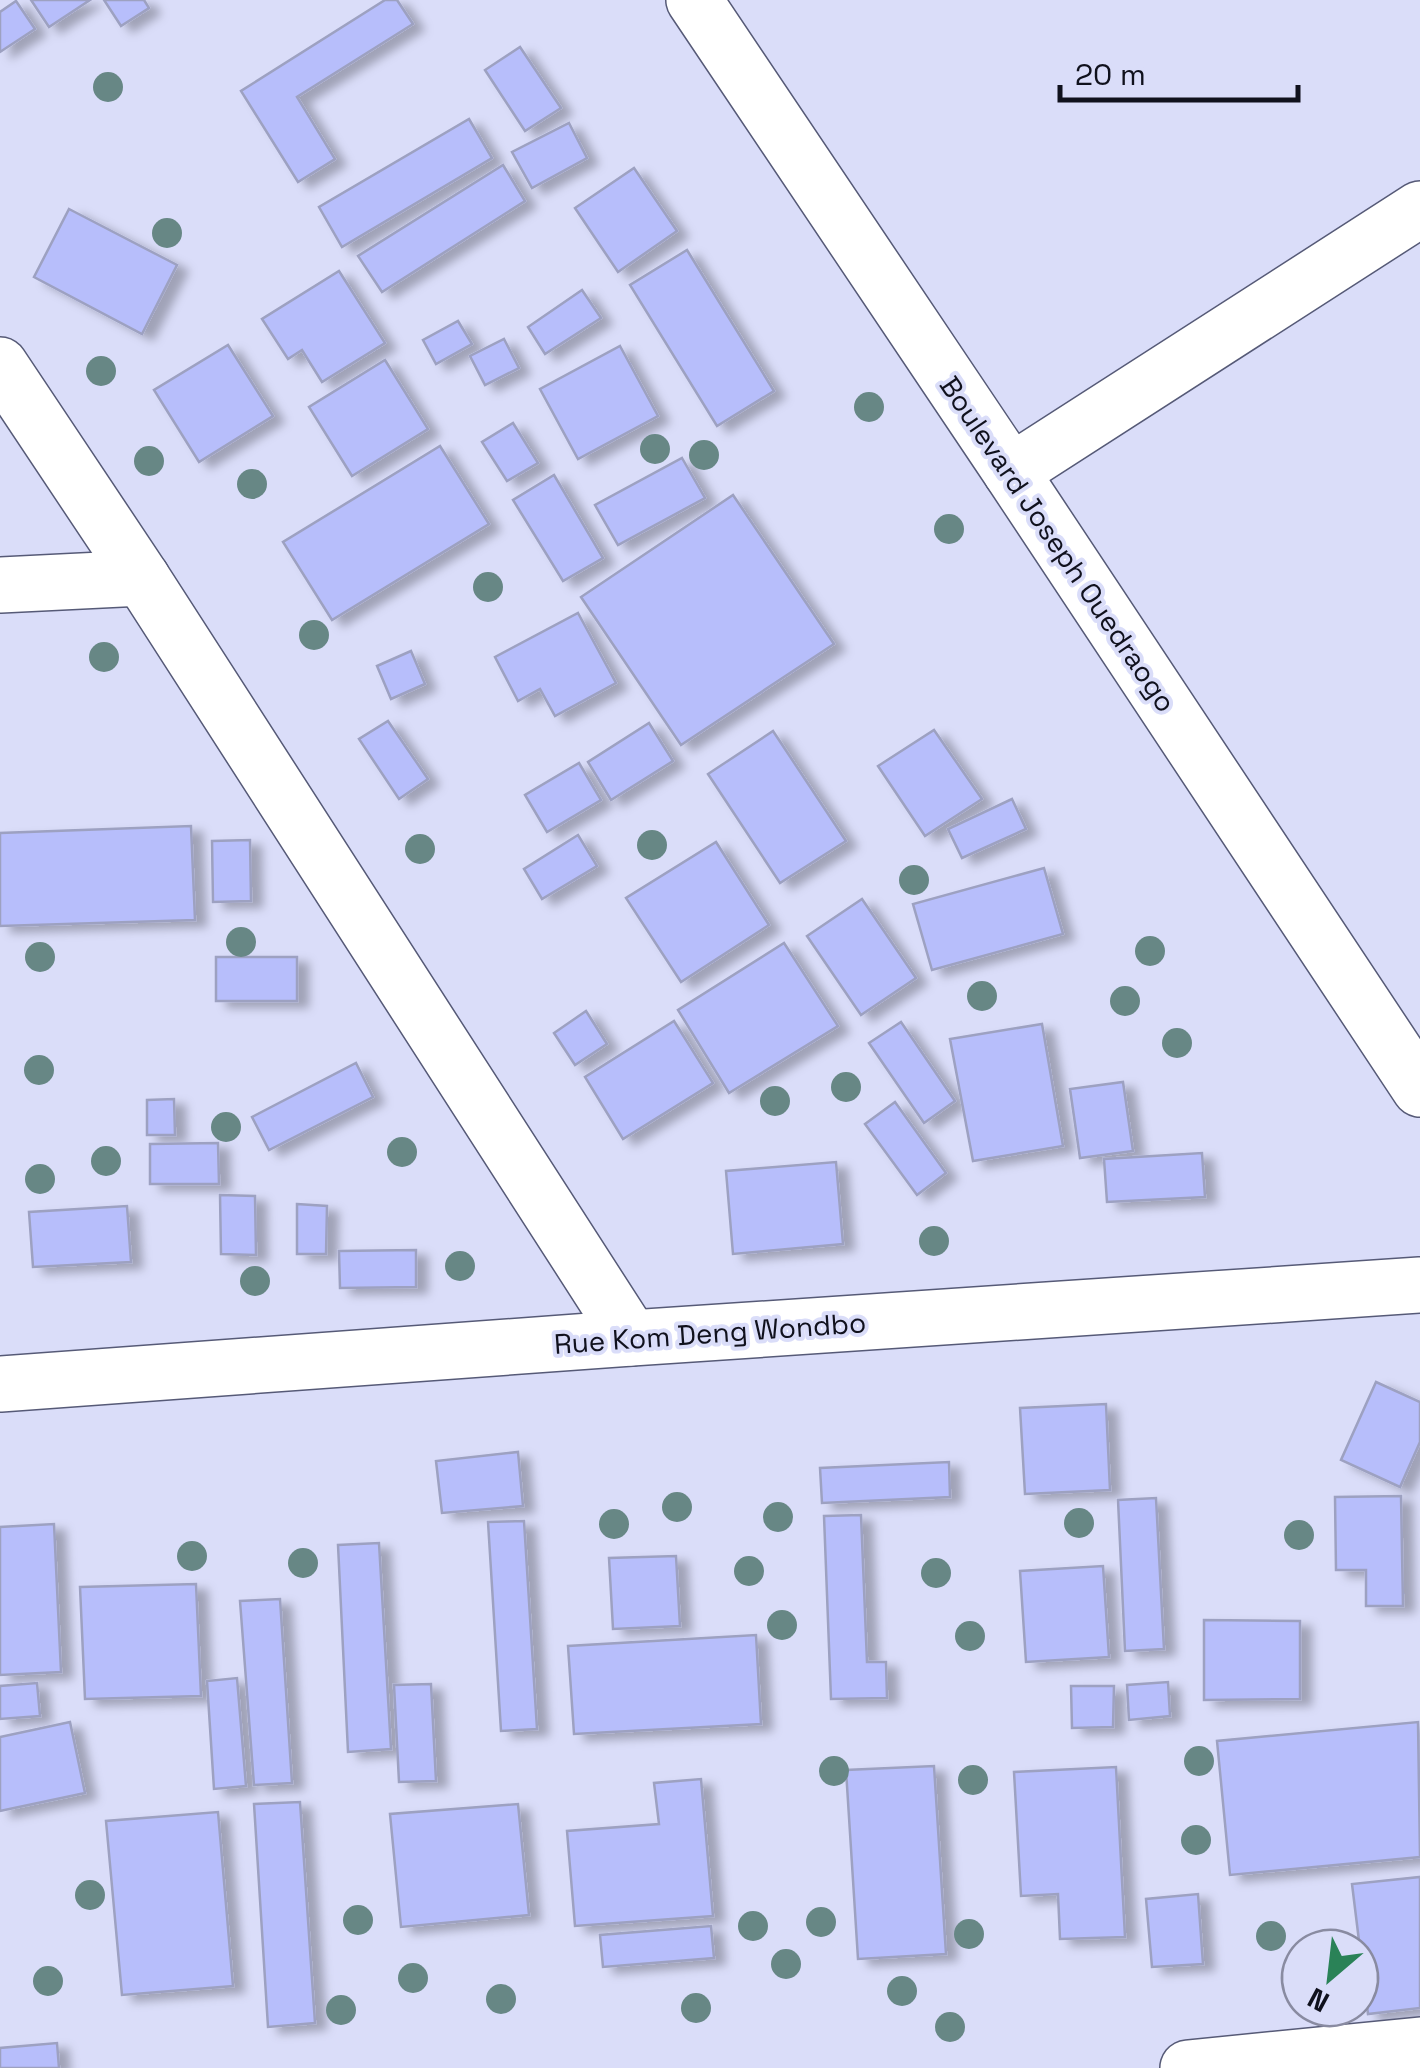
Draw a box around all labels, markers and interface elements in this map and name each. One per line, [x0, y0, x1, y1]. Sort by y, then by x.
scale bar [1060, 40, 1298, 102]
text: 20 m [1075, 55, 1146, 94]
street label: Boulevard Joseph Ouedraogo [932, 369, 1184, 719]
street label: Rue Kom Deng Wondbo [553, 1304, 867, 1362]
north arrow [1280, 1928, 1380, 2028]
text: N [1302, 1980, 1335, 2020]

